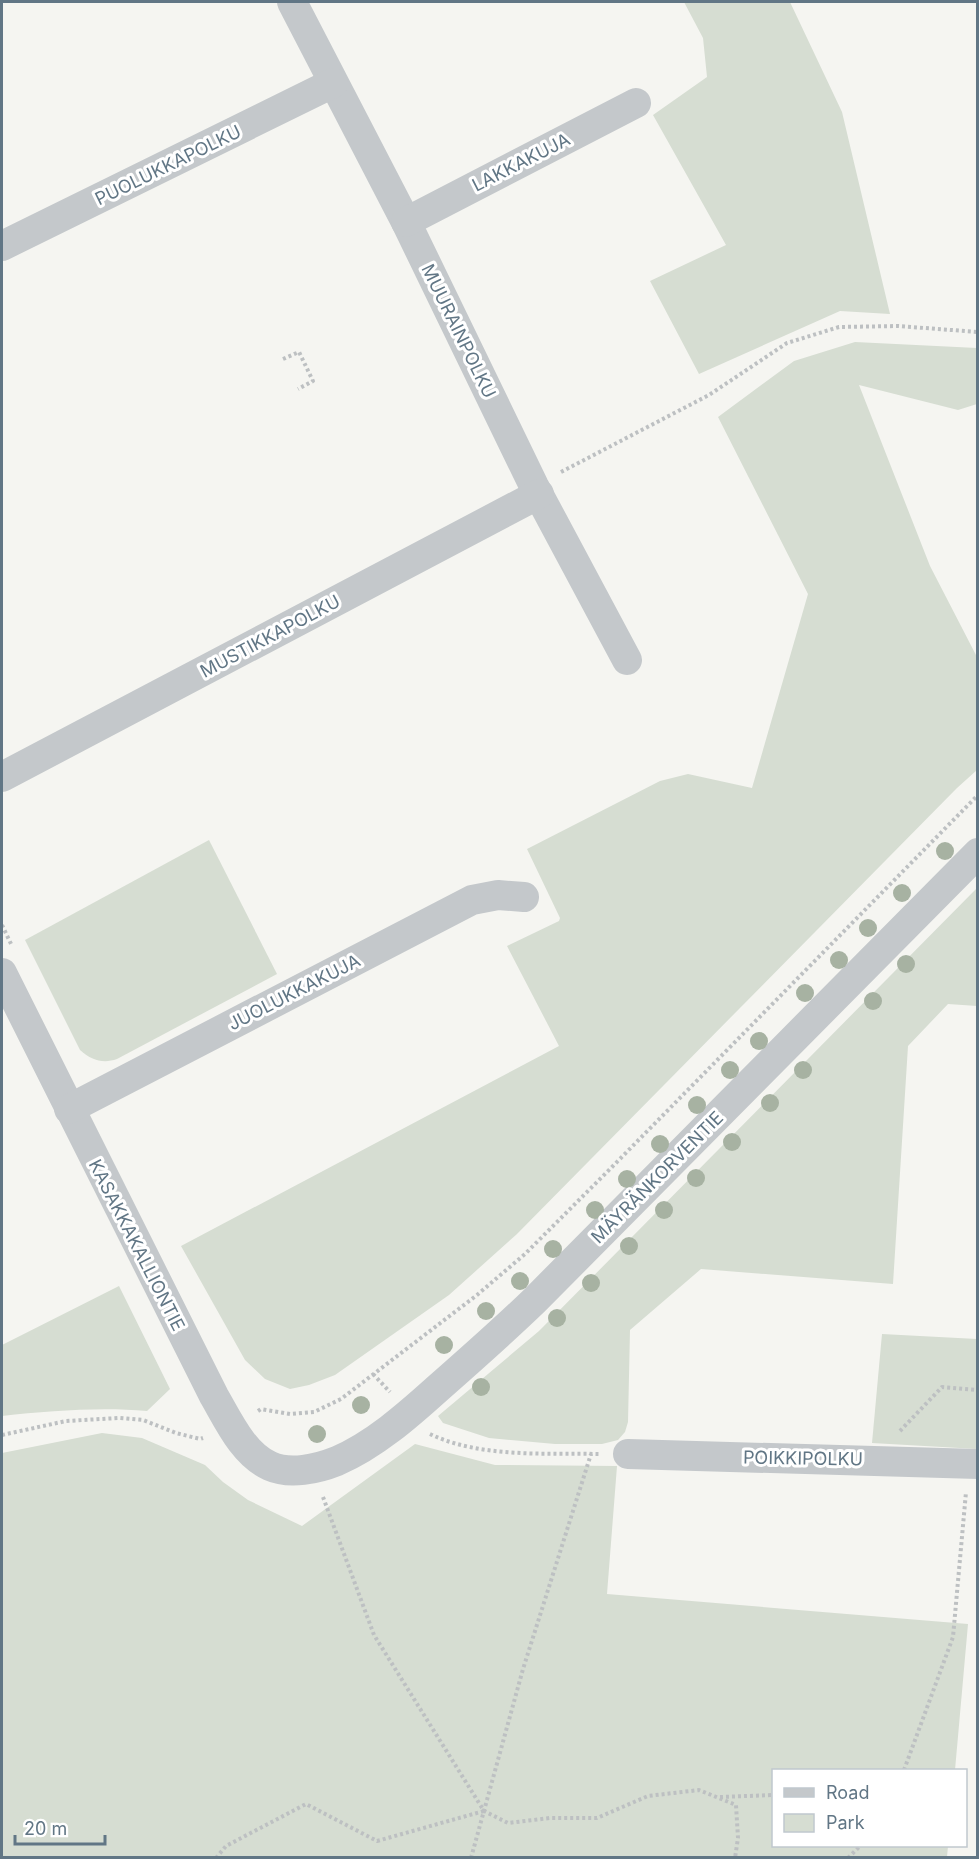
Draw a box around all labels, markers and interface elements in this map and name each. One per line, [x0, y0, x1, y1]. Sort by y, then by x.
street label: PUOLUKKAPOLKU [92, 121, 244, 209]
street label: LAKKAKUJA [469, 128, 573, 196]
street label: MUURAINPOLKU [417, 261, 501, 401]
street label: MUSTIKKAPOLKU [197, 590, 343, 682]
street label: JUOLUKKAKUJA [224, 950, 364, 1034]
street label: MÄYRÄNKORVENTIE [586, 1106, 727, 1247]
street label: KASAKKAKALLIONTIE [85, 1156, 189, 1334]
street label: POIKKIPOLKU [743, 1446, 863, 1470]
legend [772, 1769, 967, 1847]
text: Road [826, 1782, 869, 1803]
scale bar [15, 1808, 105, 1846]
text: Park [826, 1812, 865, 1833]
text: 20 m [24, 1818, 67, 1839]

